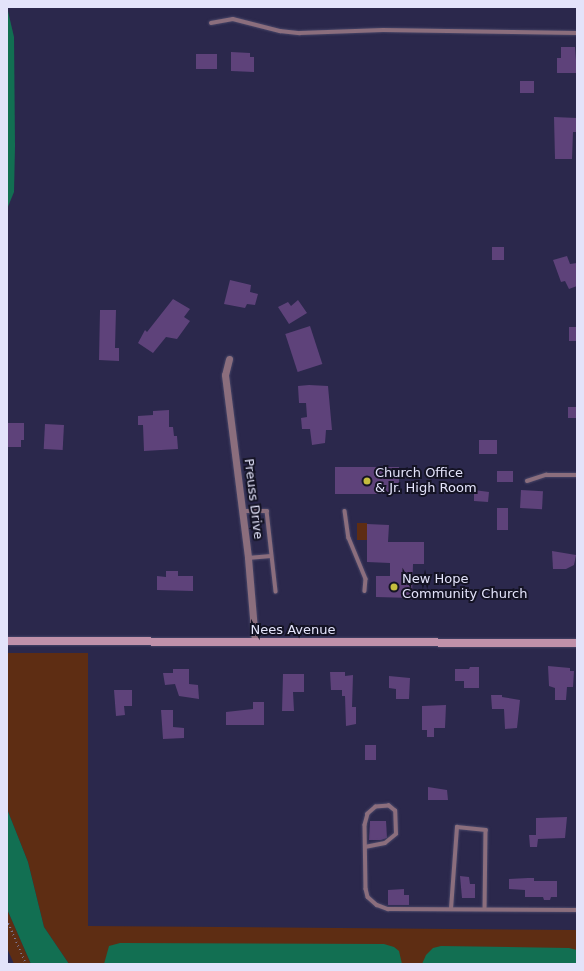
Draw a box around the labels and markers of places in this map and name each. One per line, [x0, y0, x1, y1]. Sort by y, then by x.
place label: Church Office & Jr. High Room [375, 466, 477, 497]
marker: Church Office & Jr. High Room [362, 476, 372, 486]
place label: New Hope Community Church [402, 572, 527, 603]
marker: New Hope Community Church [389, 582, 399, 592]

